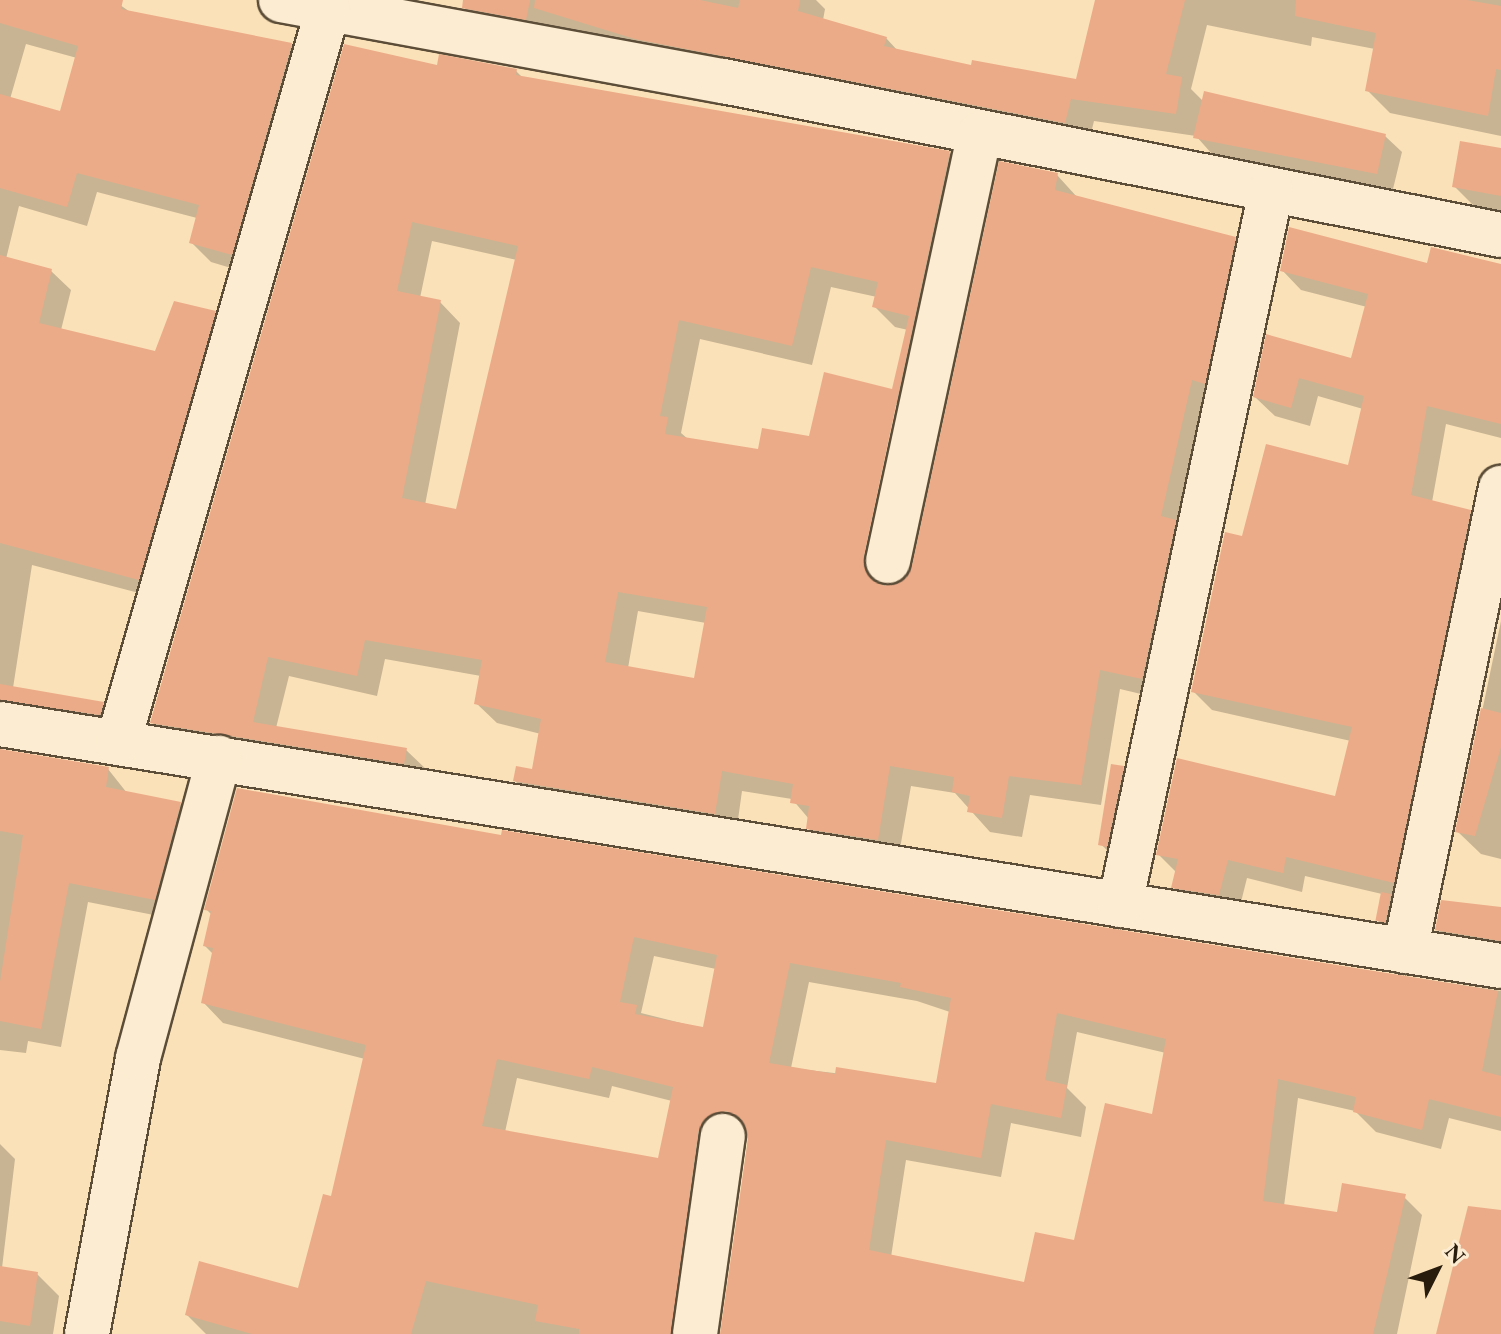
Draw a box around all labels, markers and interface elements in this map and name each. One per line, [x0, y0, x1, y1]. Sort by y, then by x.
north arrow [1397, 1230, 1477, 1310]
text: N [1438, 1237, 1472, 1270]

